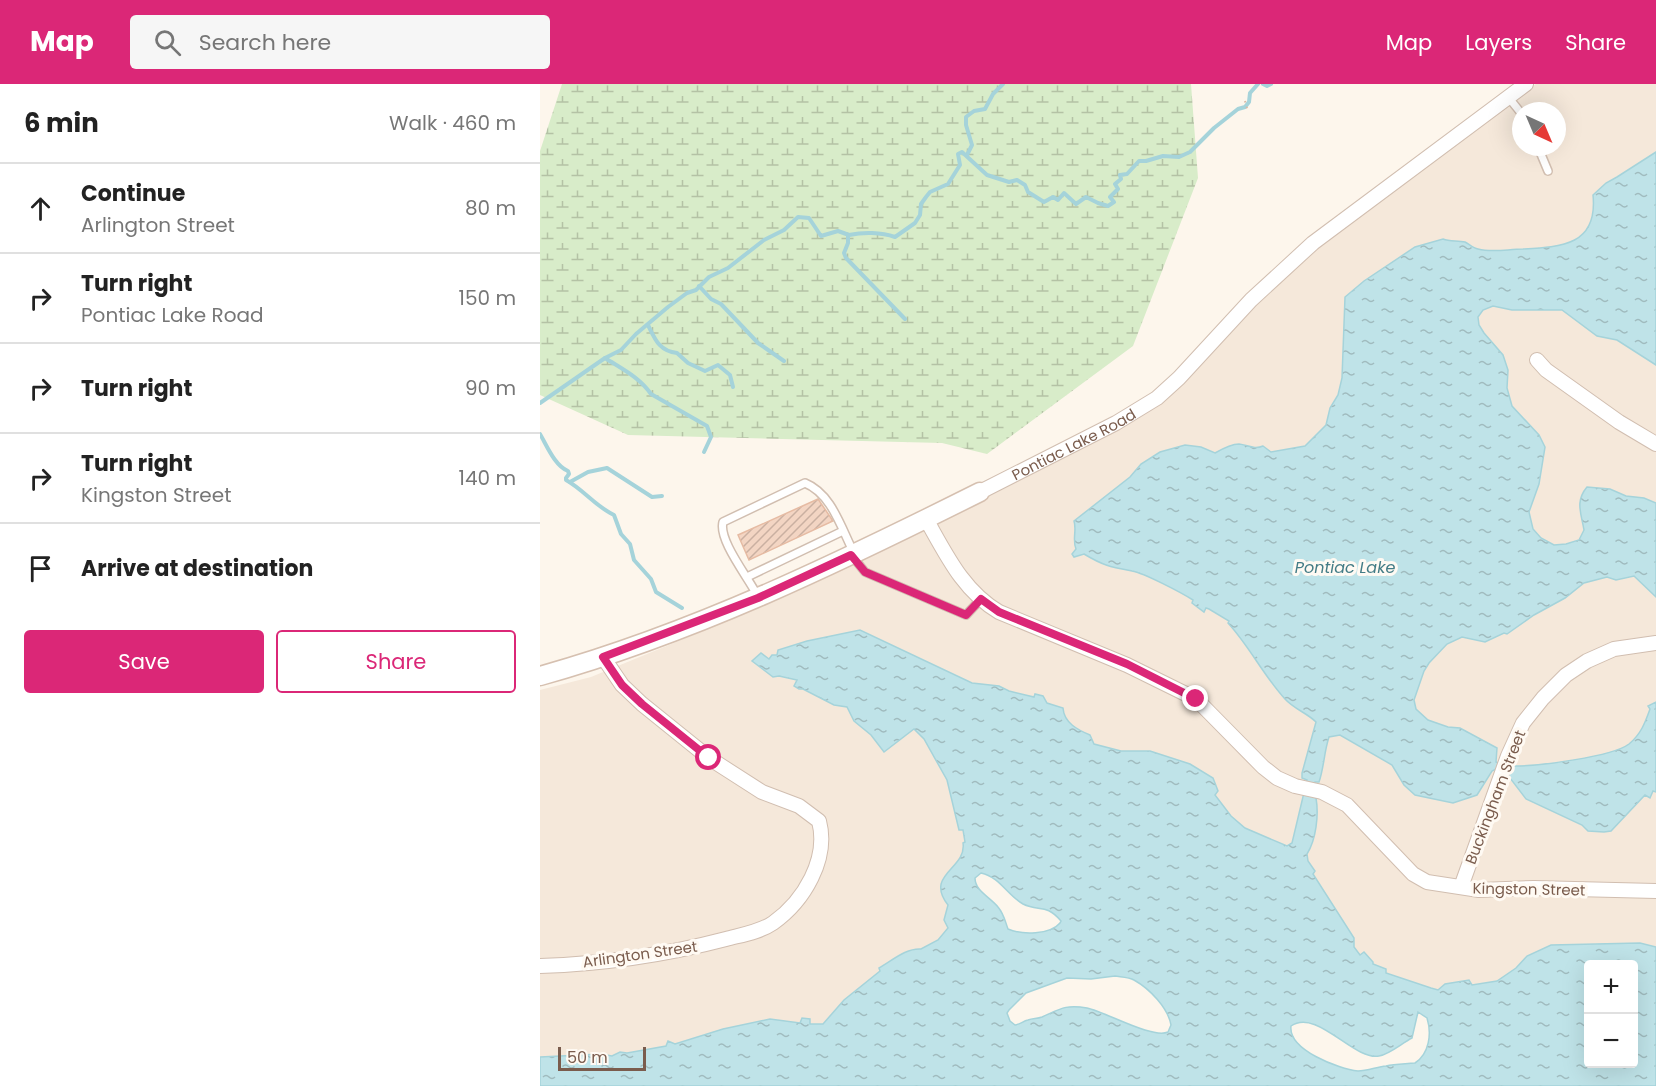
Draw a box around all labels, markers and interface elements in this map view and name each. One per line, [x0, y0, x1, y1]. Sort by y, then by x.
search box [130, 15, 550, 69]
text: Map [30, 22, 94, 61]
icon: search [151, 26, 184, 59]
text: Search here [199, 27, 331, 58]
text: Map [1386, 28, 1432, 57]
text: Layers [1465, 28, 1532, 57]
text: Share [1565, 28, 1626, 57]
north arrow [1512, 102, 1566, 156]
text: 6 min [24, 105, 99, 141]
text: Walk · 460 m [389, 109, 516, 137]
text: Continue [81, 178, 185, 209]
icon: ahead [24, 192, 57, 225]
text: 80 m [465, 194, 516, 222]
text: Arlington Street [81, 211, 235, 239]
text: Turn right [81, 268, 192, 299]
icon: right [24, 282, 57, 315]
text: 150 m [459, 284, 516, 312]
text: Pontiac Lake Road [81, 301, 264, 329]
icon: right [24, 372, 57, 405]
text: Turn right [81, 373, 192, 404]
text: 90 m [465, 374, 516, 402]
street label: Pontiac Lake Road [1008, 403, 1139, 485]
text: Turn right [81, 448, 192, 479]
icon: right [24, 462, 57, 495]
text: 140 m [459, 464, 516, 492]
text: Kingston Street [81, 481, 231, 509]
icon: arrive [24, 552, 57, 585]
text: Arrive at destination [81, 553, 313, 584]
water label: Pontiac Lake [1295, 556, 1395, 579]
button: Save [24, 630, 264, 693]
button: Share [276, 630, 516, 693]
route end [1182, 685, 1208, 711]
street label: Buckingham Street [1460, 727, 1530, 867]
route start [695, 744, 721, 770]
street label: Kingston Street [1472, 878, 1586, 900]
street label: Arlington Street [581, 936, 699, 972]
map controls [1584, 960, 1638, 1068]
button: + [1584, 960, 1638, 1014]
button: − [1584, 1014, 1638, 1068]
scale bar [558, 1044, 646, 1072]
text: 50 m [567, 1046, 608, 1069]

